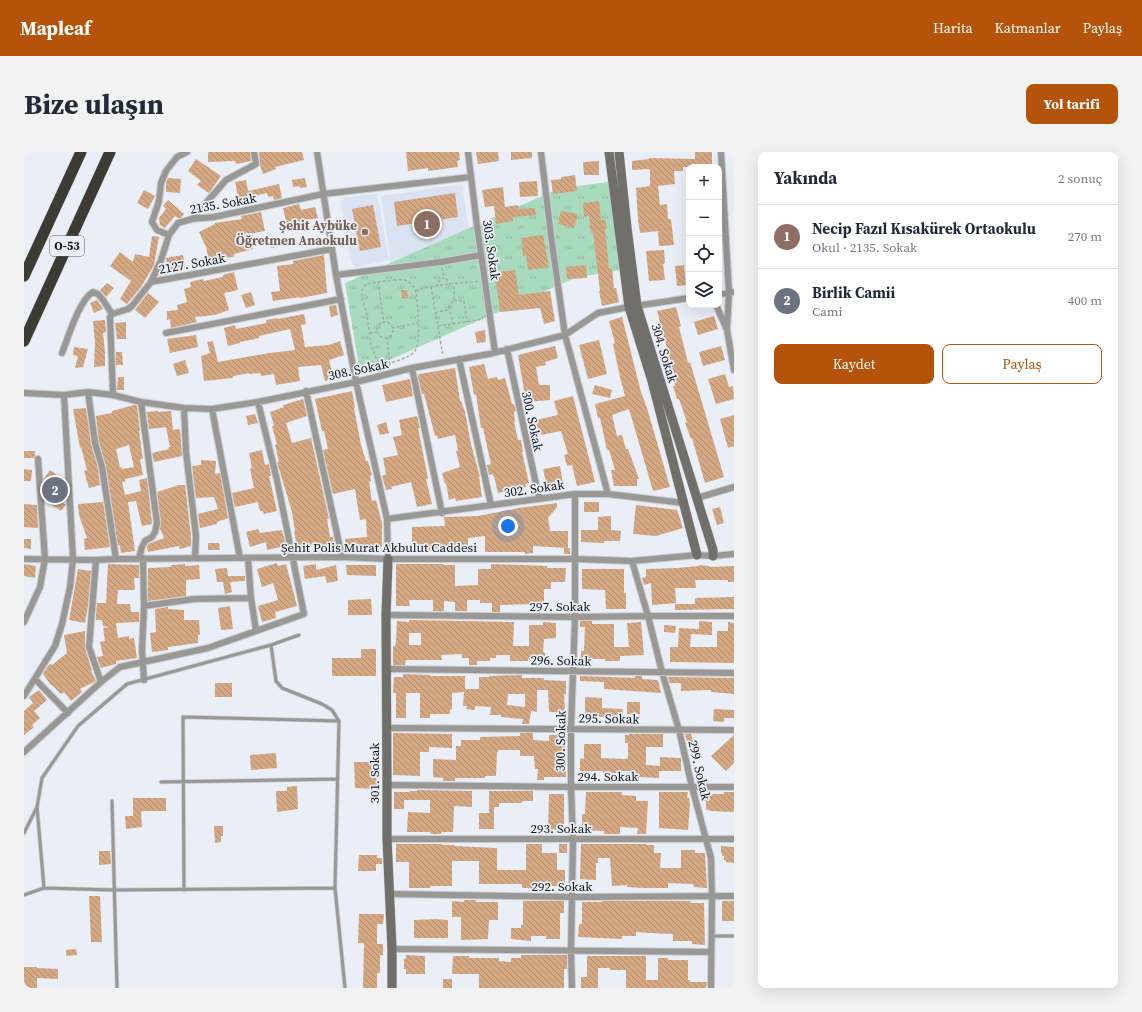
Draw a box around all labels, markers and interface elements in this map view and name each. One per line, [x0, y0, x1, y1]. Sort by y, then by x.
text: Mapleaf [20, 15, 91, 41]
text: Harita [933, 18, 973, 38]
text: Katmanlar [995, 18, 1061, 38]
text: Paylaş [1083, 18, 1122, 38]
button: Yol tarifi [1026, 84, 1118, 124]
text: Bize ulaşın [24, 85, 164, 123]
map controls [686, 164, 722, 308]
button: + [686, 164, 722, 200]
text: Yakında [774, 166, 837, 190]
text: 2 sonuç [1058, 170, 1102, 187]
street label: 2135. Sokak [188, 189, 259, 218]
button: − [686, 200, 722, 236]
pin: 1 [414, 209, 440, 239]
place label: Şehit Aybüke Öğretmen Anaokulu [236, 217, 357, 249]
text: Necip Fazıl Kısakürek Ortaokulu [812, 218, 1036, 239]
street label: 303. Sokak [479, 219, 504, 282]
marker: Şehit Aybüke Öğretmen Anaokulu [360, 227, 370, 237]
text: 1 [783, 228, 791, 245]
text: 270 m [1068, 228, 1102, 245]
road number: O-53 [50, 236, 84, 256]
button: locate [686, 236, 722, 272]
text: Okul · 2135. Sokak [812, 239, 917, 256]
street label: 2127. Sokak [157, 249, 228, 278]
button: layers [686, 272, 722, 308]
text: Birlik Camii [812, 282, 895, 303]
text: 2 [783, 292, 791, 309]
text: 400 m [1068, 292, 1102, 309]
text: Cami [812, 303, 842, 320]
street label: 304. Sokak [647, 322, 682, 386]
button: Kaydet [774, 344, 934, 384]
button: Paylaş [942, 344, 1102, 384]
street label: 308. Sokak [327, 355, 391, 384]
street label: 300. Sokak [518, 390, 547, 454]
pin: 2 [42, 475, 68, 505]
street label: 302. Sokak [503, 476, 566, 501]
your location [498, 516, 518, 536]
street label: Şehit Polis Murat Akbulut Caddesi [281, 539, 477, 556]
street label: 297. Sokak [530, 598, 591, 615]
street label: 296. Sokak [530, 651, 592, 670]
street label: 295. Sokak [578, 709, 640, 728]
street label: 300. Sokak [551, 710, 570, 772]
street label: 299. Sokak [684, 739, 715, 803]
street label: 301. Sokak [366, 742, 383, 803]
street label: 294. Sokak [578, 768, 639, 785]
street label: 293. Sokak [531, 820, 592, 837]
street label: 292. Sokak [532, 878, 593, 895]

